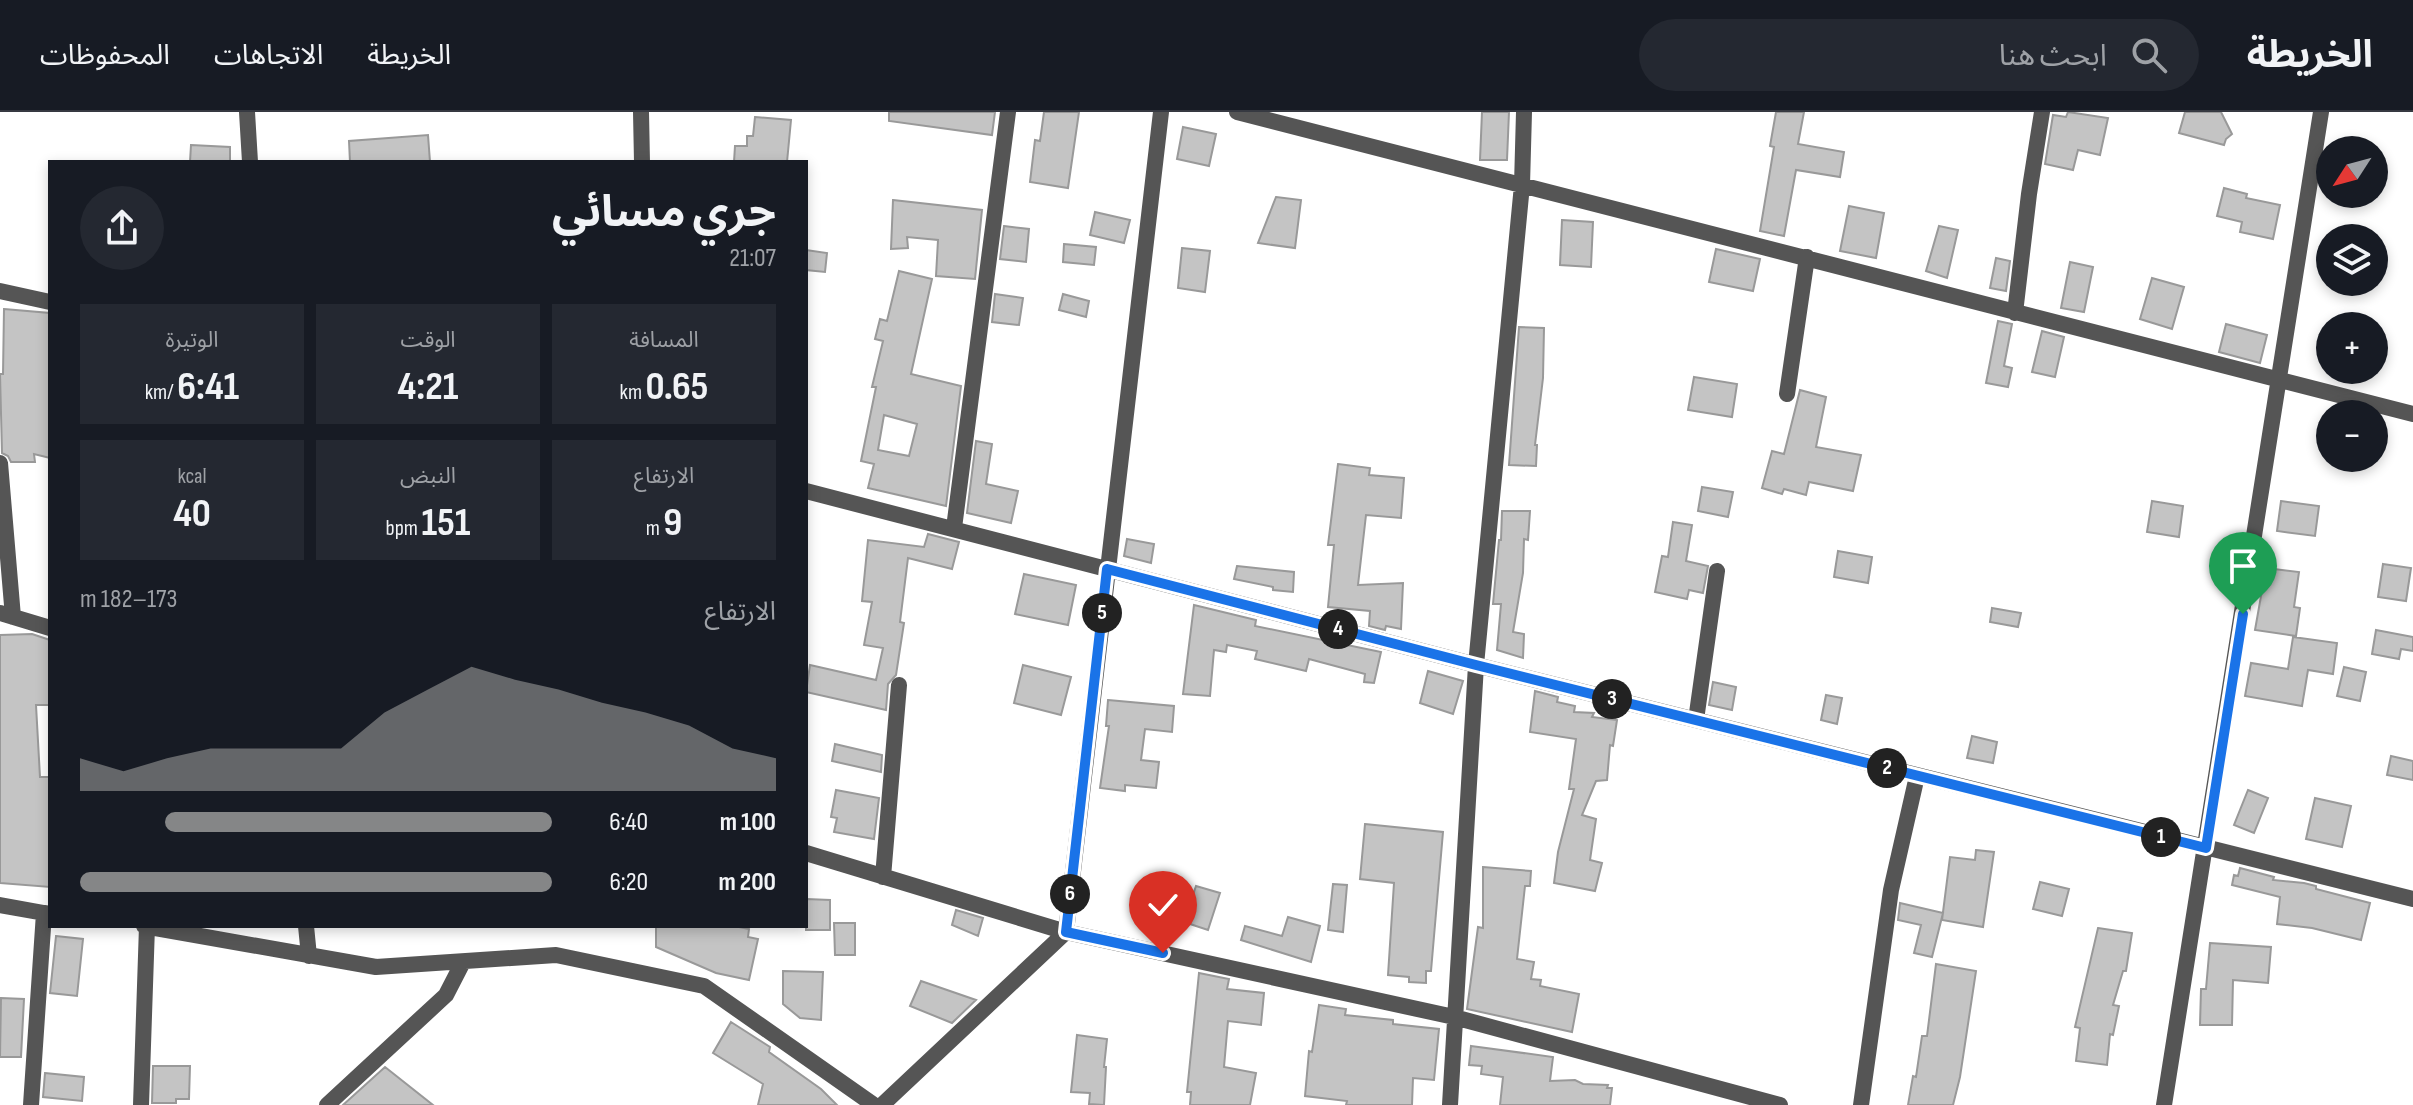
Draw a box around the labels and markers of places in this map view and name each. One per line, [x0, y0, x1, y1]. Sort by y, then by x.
pin [2209, 532, 2277, 614]
pin: 5 [1082, 593, 1122, 633]
pin: 4 [1318, 609, 1358, 649]
pin: 3 [1592, 679, 1632, 719]
pin: 2 [1867, 748, 1907, 788]
pin: 1 [2141, 817, 2181, 857]
pin [1129, 871, 1197, 953]
pin: 6 [1050, 874, 1090, 914]

